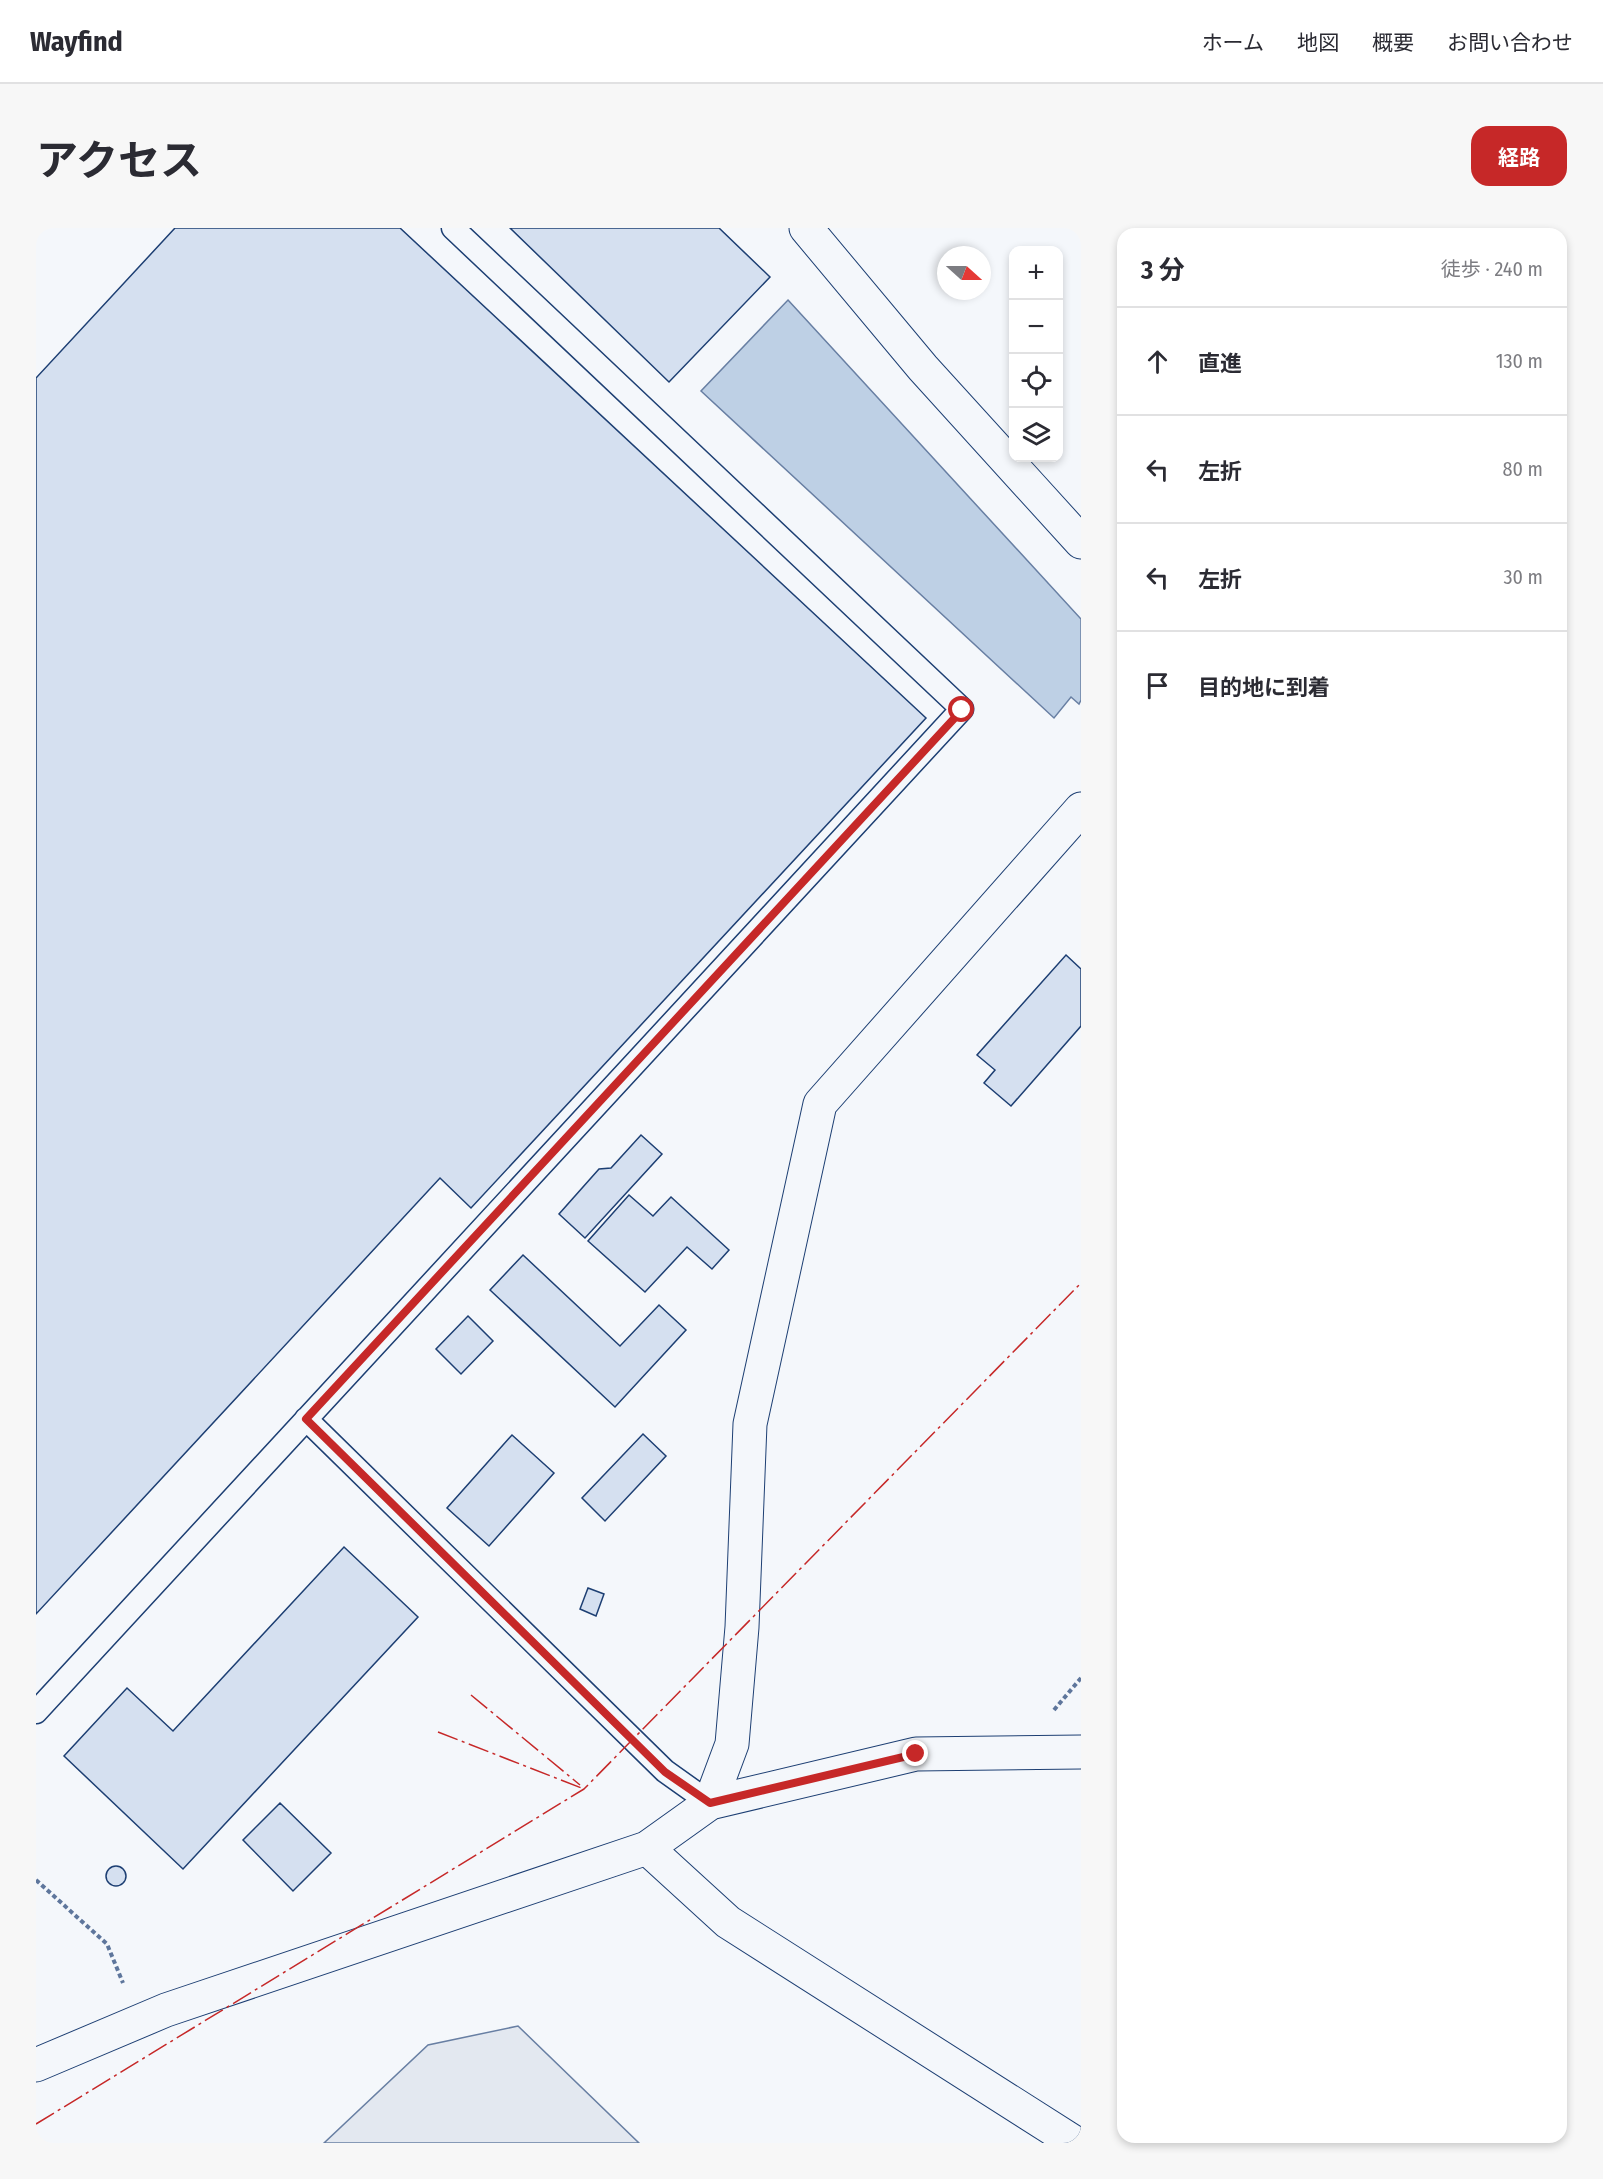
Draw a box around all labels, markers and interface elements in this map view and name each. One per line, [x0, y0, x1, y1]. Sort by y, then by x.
text: Wayfind [30, 25, 123, 58]
text: ホーム [1202, 30, 1264, 56]
text: 地図 [1297, 30, 1339, 56]
text: 概要 [1372, 30, 1414, 56]
text: お問い合わせ [1447, 30, 1573, 56]
button: 経路 [1471, 126, 1567, 186]
text: アクセス [36, 136, 202, 186]
north arrow [937, 246, 991, 300]
map controls [1009, 246, 1063, 462]
button: + [1009, 246, 1063, 300]
text: 3 分 [1141, 255, 1185, 286]
text: 徒歩 · 240 m [1441, 257, 1543, 281]
button: − [1009, 300, 1063, 354]
icon: ahead [1141, 345, 1174, 378]
text: 130 m [1496, 349, 1543, 373]
text: 直進 [1198, 350, 1242, 377]
button: locate [1009, 354, 1063, 408]
button: layers [1009, 408, 1063, 462]
icon: left [1141, 453, 1174, 486]
text: 80 m [1503, 457, 1543, 481]
text: 左折 [1198, 458, 1242, 485]
icon: left [1141, 561, 1174, 594]
text: 30 m [1503, 565, 1543, 589]
text: 左折 [1198, 566, 1242, 593]
icon: arrive [1141, 669, 1174, 702]
text: 目的地に到着 [1198, 674, 1330, 701]
route start [948, 696, 974, 722]
route end [902, 1740, 928, 1766]

